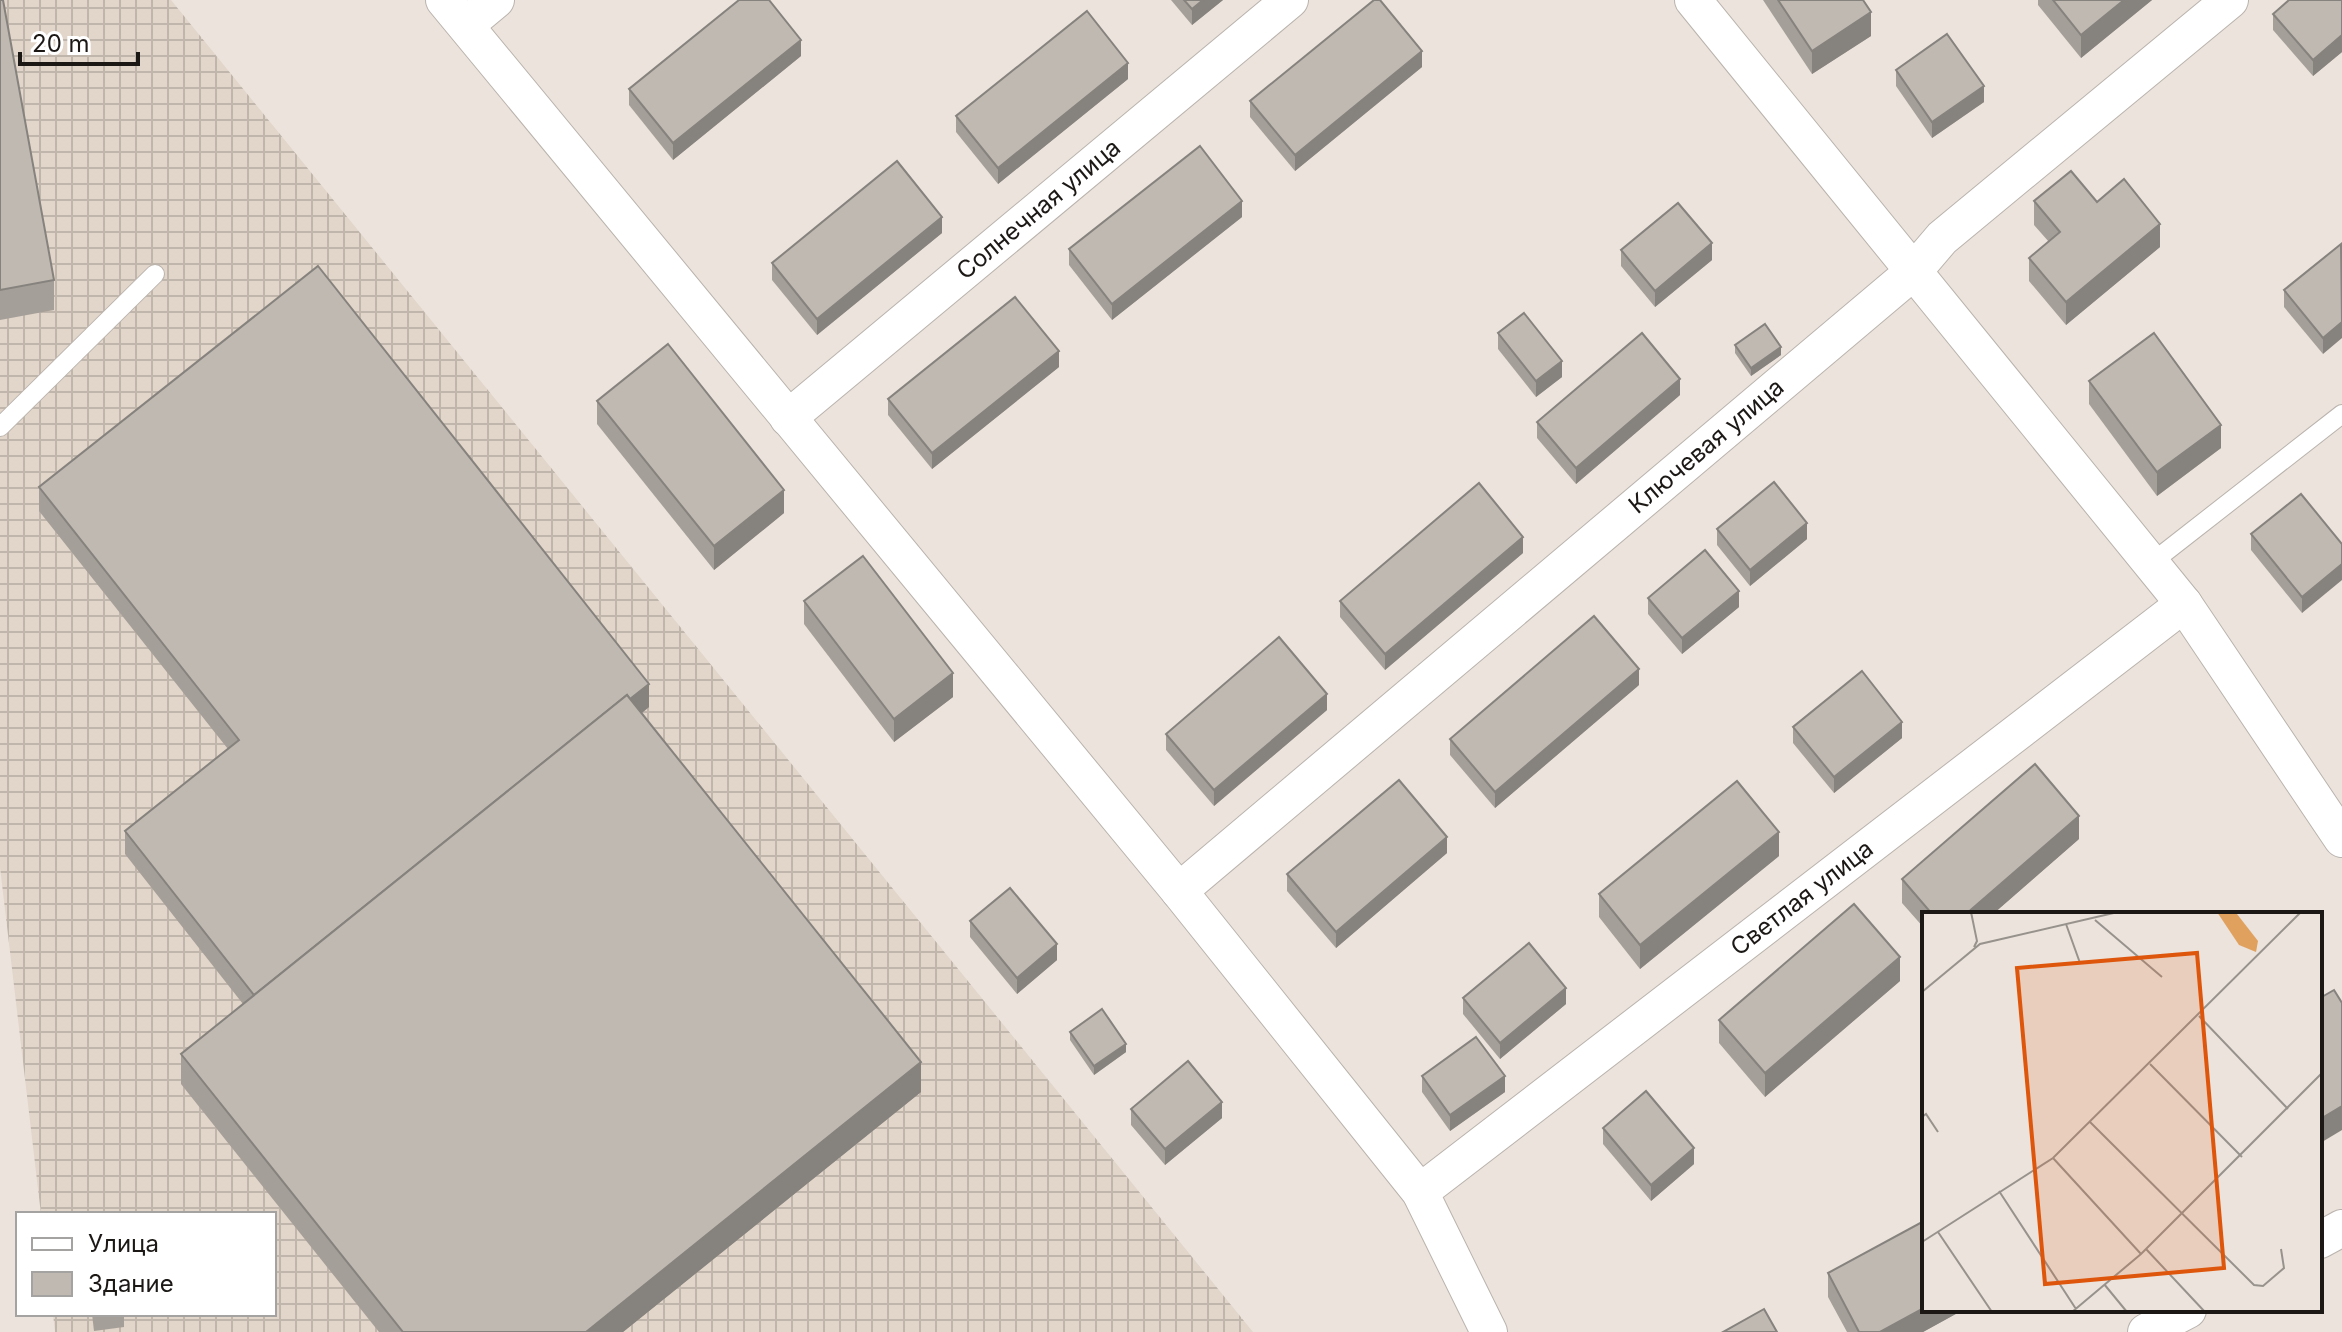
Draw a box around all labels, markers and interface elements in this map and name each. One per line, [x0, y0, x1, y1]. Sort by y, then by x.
scale bar [20, 16, 138, 66]
text: 20 m [32, 29, 90, 58]
street label: Солнечная улица [951, 133, 1126, 285]
street label: Ключевая улица [1623, 372, 1790, 519]
street label: Светлая улица [1725, 834, 1879, 962]
inset map [1922, 912, 2322, 1312]
legend [16, 1212, 276, 1316]
text: Улица [88, 1229, 159, 1258]
text: Здание [88, 1269, 174, 1298]

